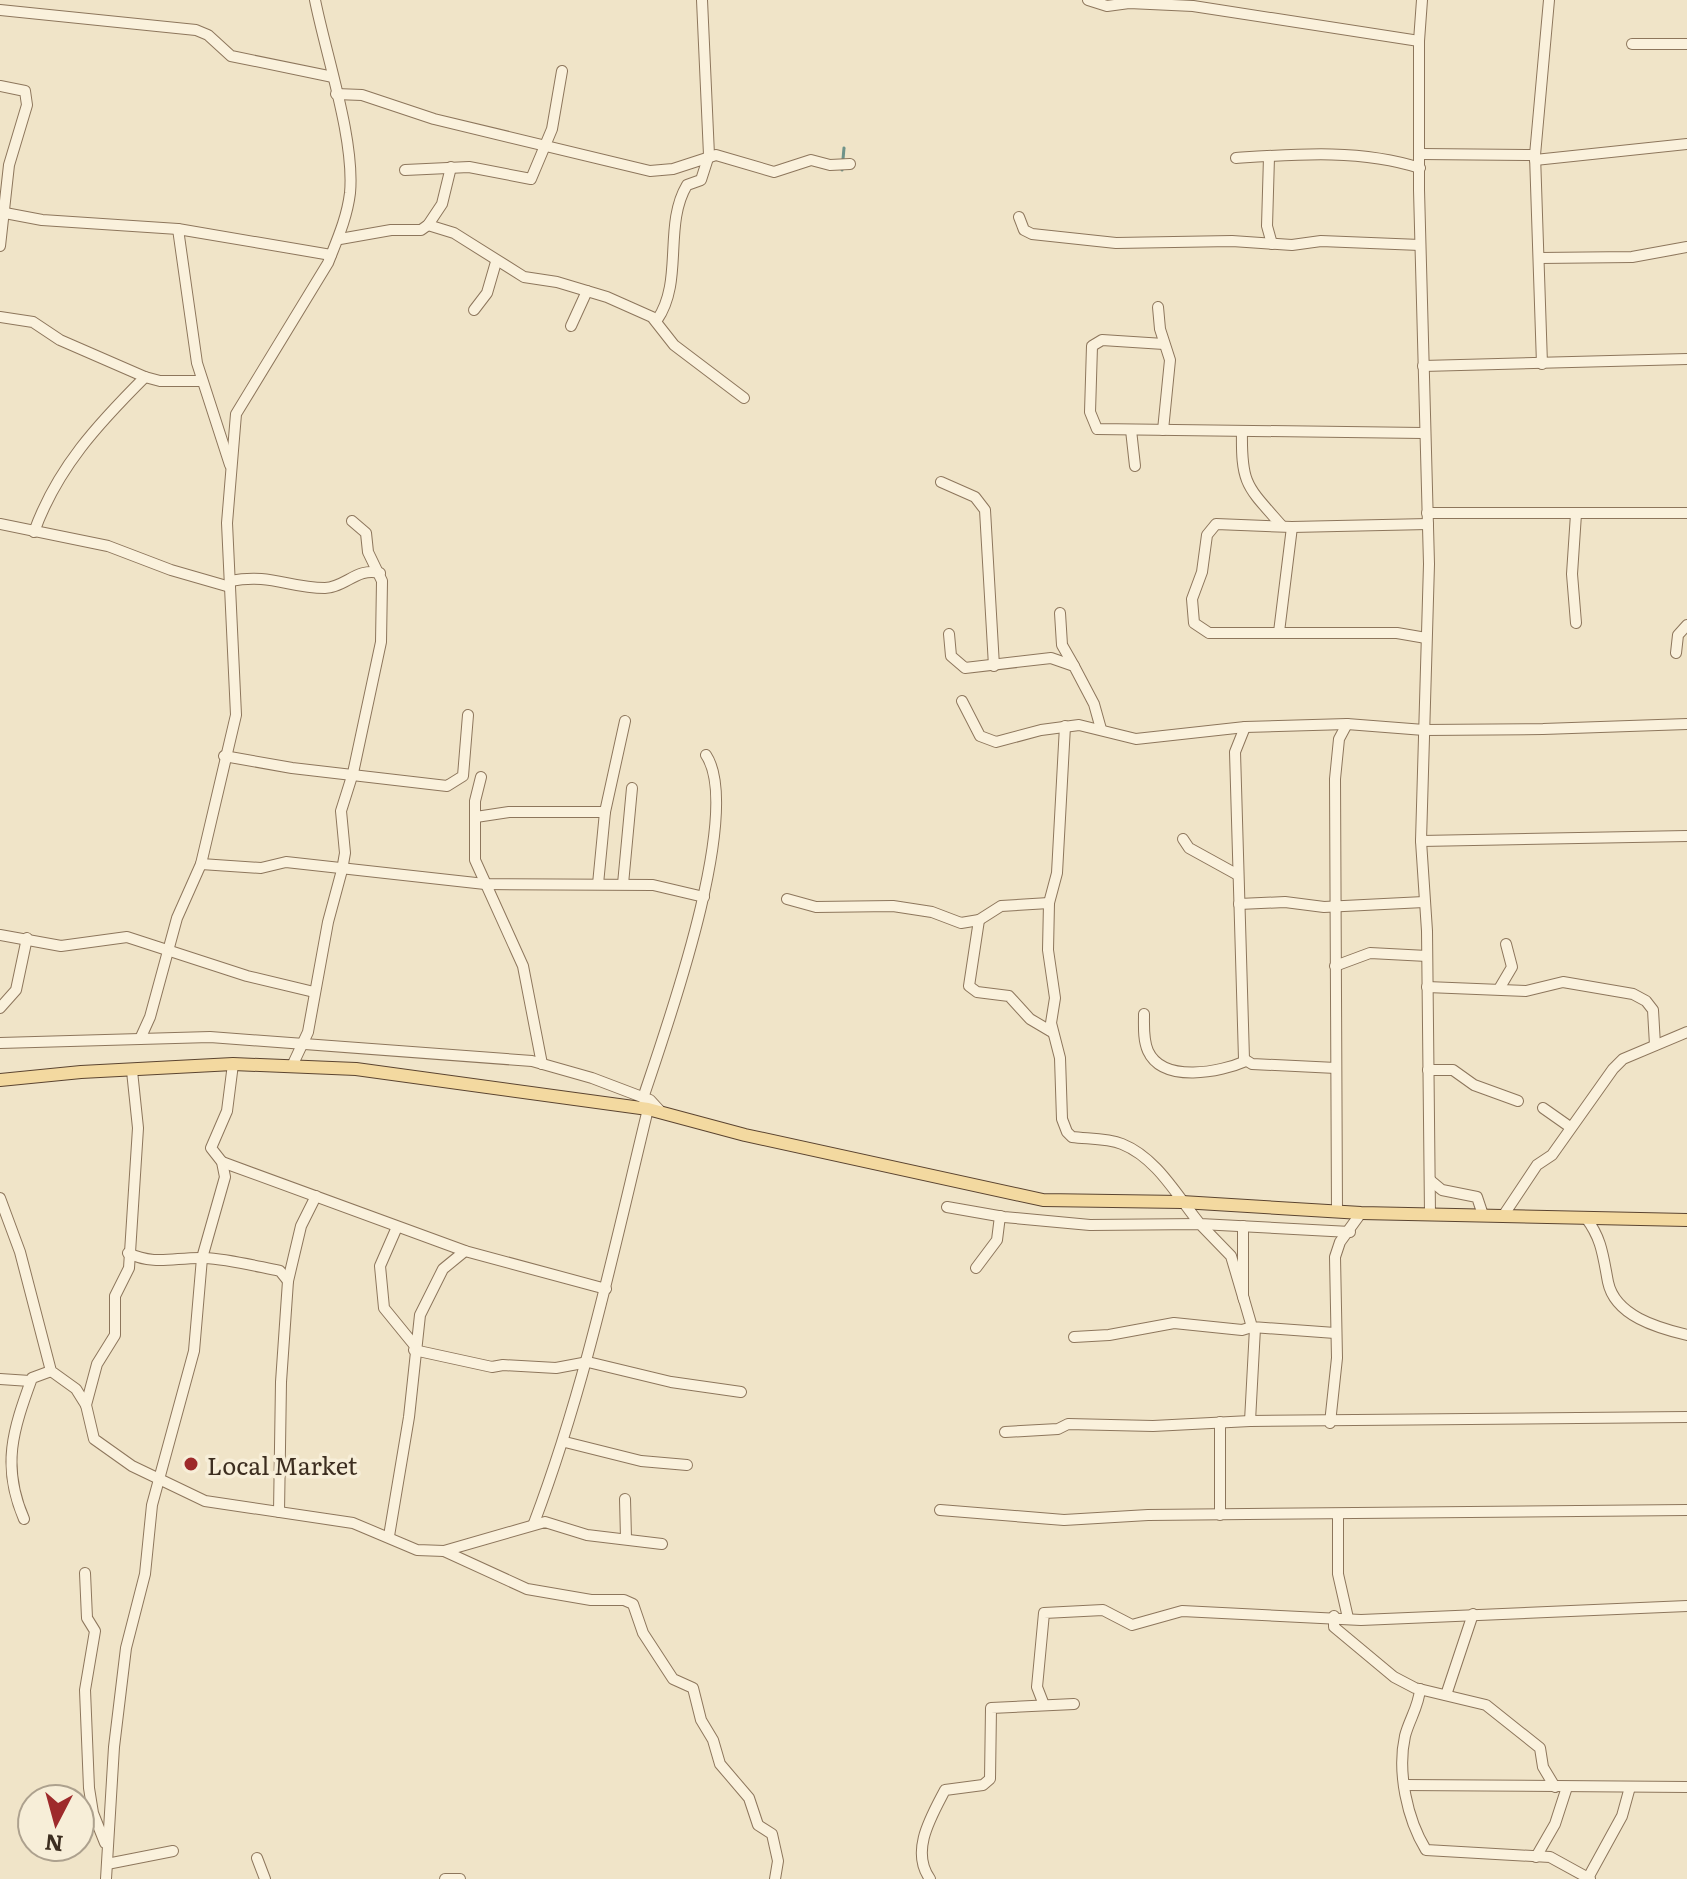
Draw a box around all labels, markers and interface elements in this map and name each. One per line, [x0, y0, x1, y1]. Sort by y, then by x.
place label: Local Market [207, 1447, 358, 1482]
marker: Local Market [182, 1455, 200, 1473]
north arrow [16, 1783, 96, 1863]
text: N [43, 1827, 65, 1862]

